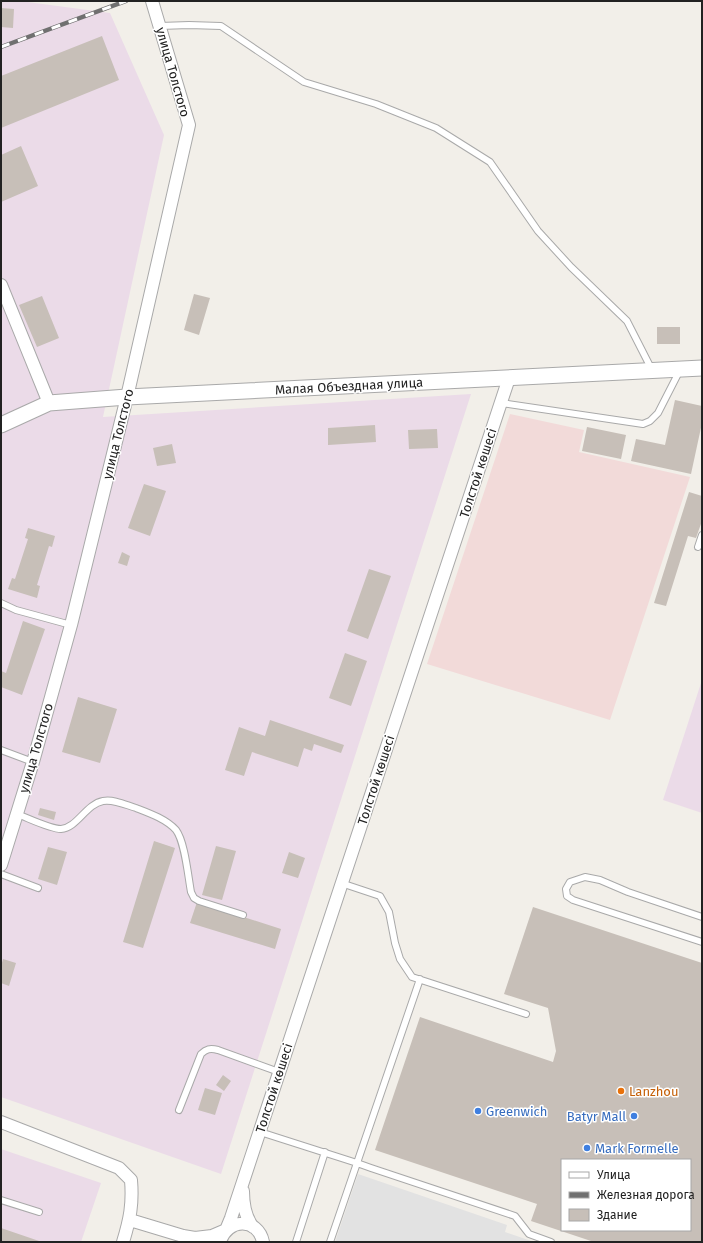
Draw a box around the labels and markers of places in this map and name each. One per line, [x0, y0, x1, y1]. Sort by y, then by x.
place label: Lanzhou [629, 1084, 679, 1099]
marker: Lanzhou [616, 1086, 626, 1096]
place label: Greenwich [486, 1104, 547, 1119]
marker: Greenwich [473, 1106, 483, 1116]
place label: Batyr Mall [567, 1109, 626, 1124]
marker: Batyr Mall [629, 1111, 639, 1121]
place label: Mark Formelle [595, 1141, 679, 1156]
marker: Mark Formelle [582, 1143, 592, 1153]

